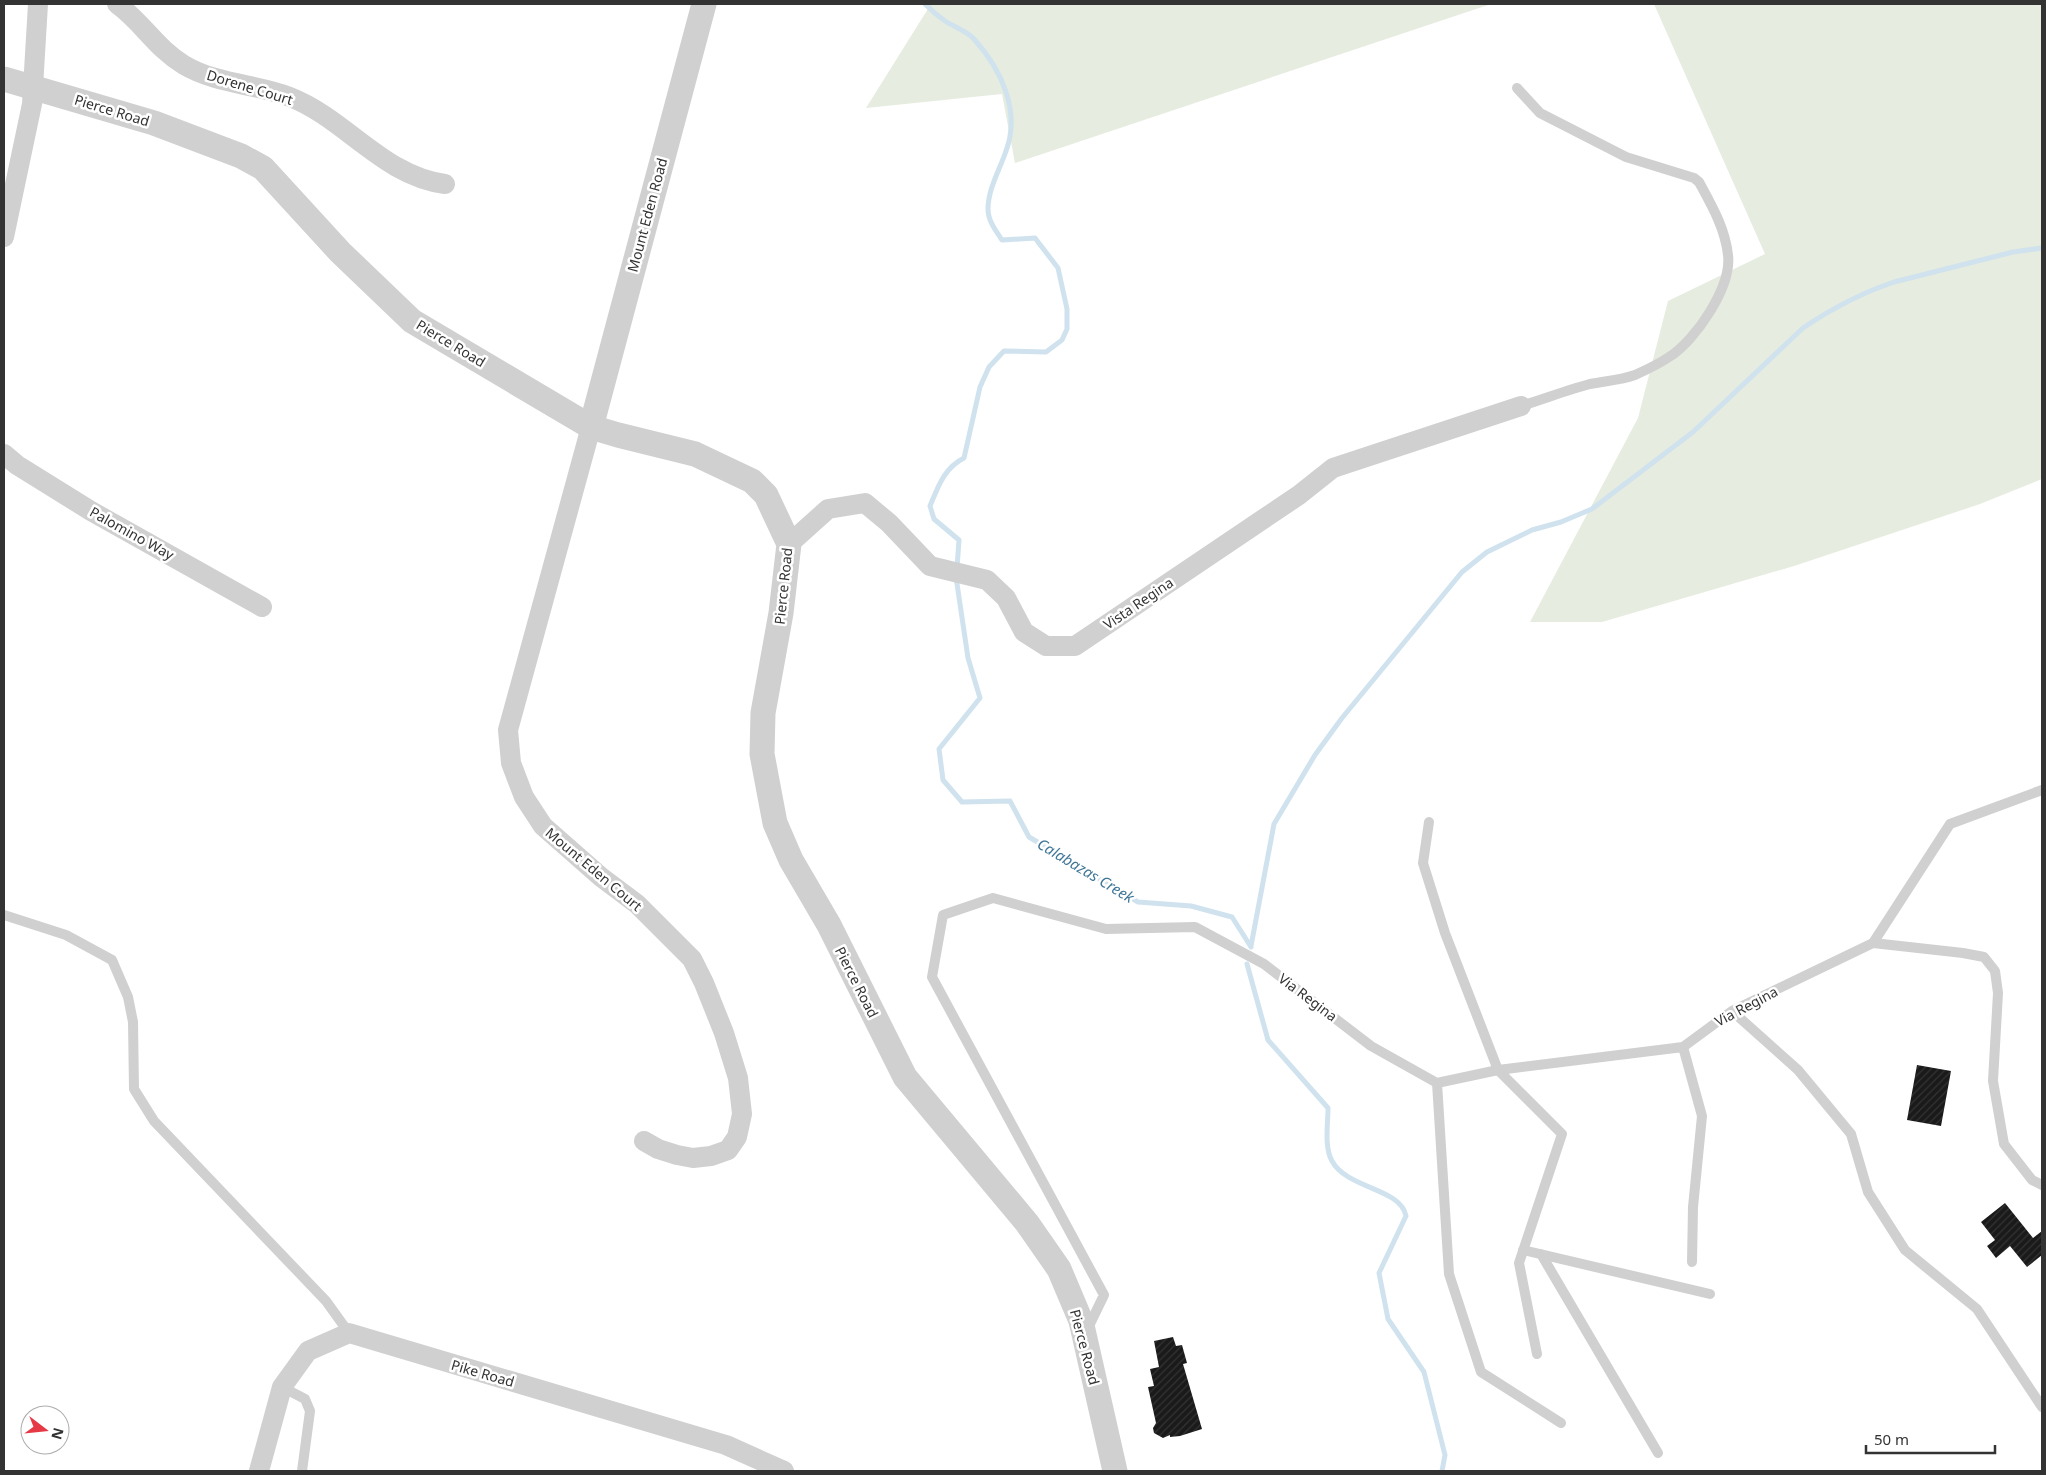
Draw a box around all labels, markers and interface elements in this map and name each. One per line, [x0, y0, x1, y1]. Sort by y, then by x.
street label: Dorene Court [205, 65, 295, 109]
street label: Pierce Road [72, 90, 152, 130]
street label: Mount Eden Road [623, 156, 671, 274]
street label: Pierce Road [413, 315, 489, 371]
street label: Palomino Way [86, 502, 178, 564]
street label: Pierce Road [770, 547, 796, 625]
street label: Vista Regina [1099, 573, 1177, 633]
street label: Mount Eden Court [542, 823, 646, 915]
water label: Calabazas Creek [1034, 833, 1139, 907]
street label: Pierce Road [831, 943, 883, 1021]
street label: Via Regina [1275, 969, 1341, 1025]
street label: Via Regina [1711, 981, 1781, 1031]
street label: Pierce Road [1066, 1307, 1104, 1387]
street label: Pike Road [449, 1355, 517, 1391]
north arrow [20, 1405, 70, 1455]
scale bar [1866, 1422, 1995, 1454]
text: N [47, 1426, 69, 1442]
text: 50 m [1874, 1429, 1909, 1449]

